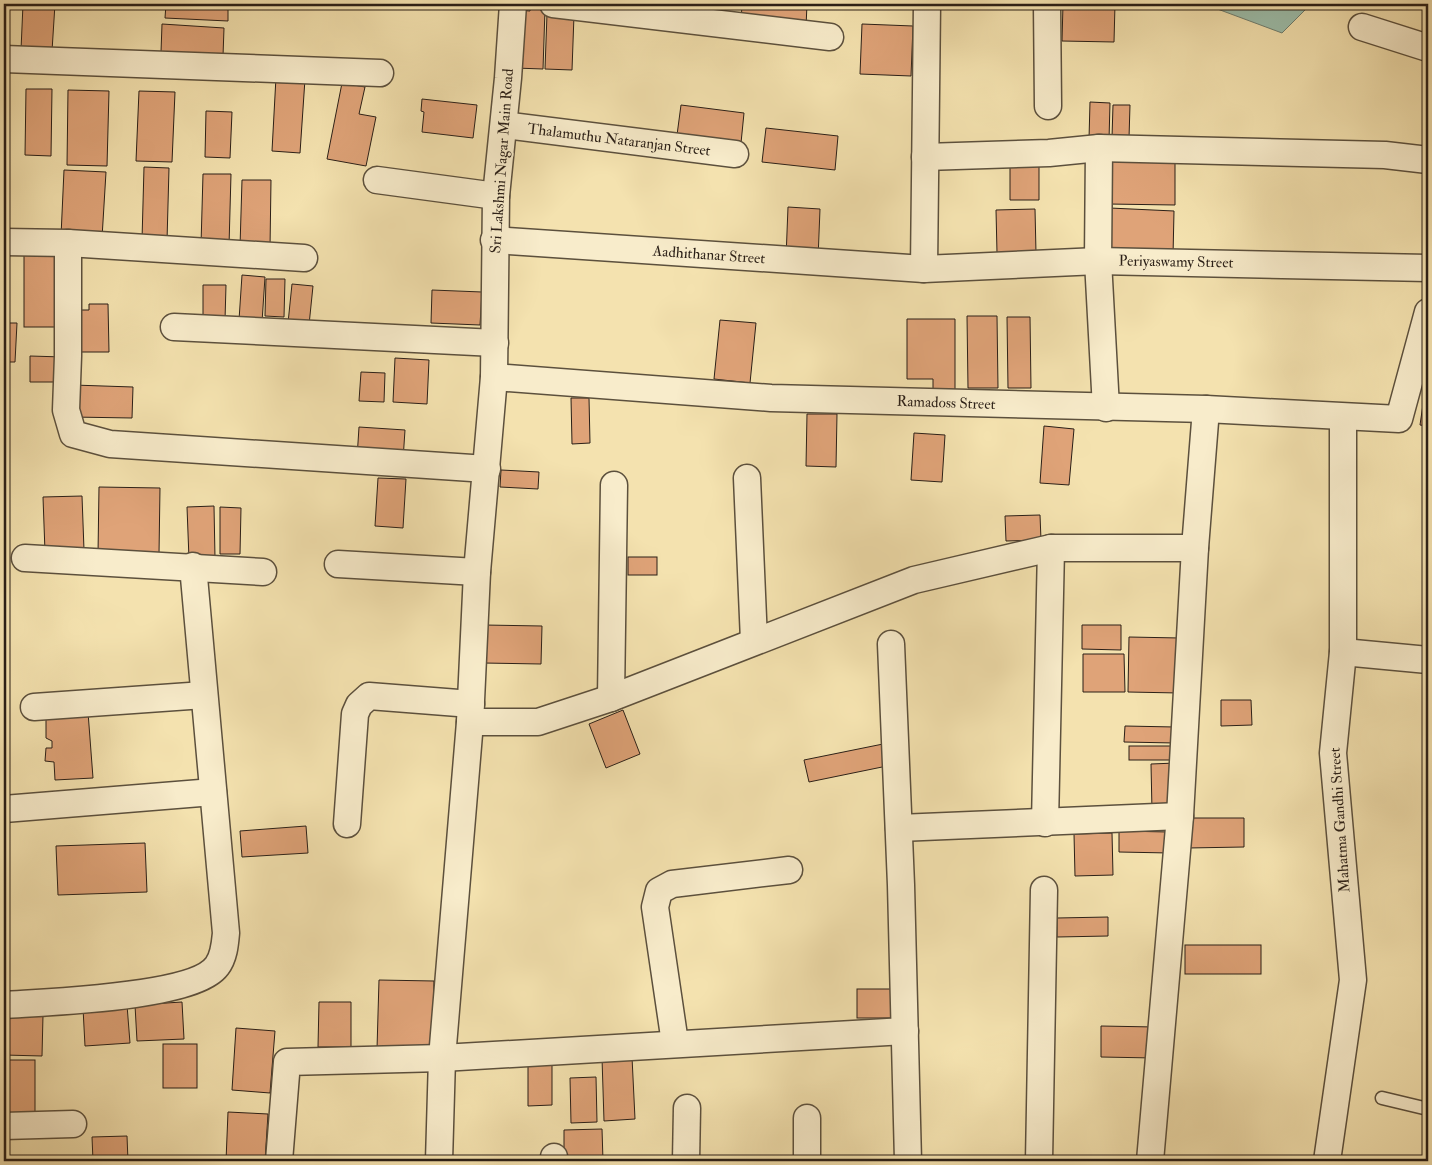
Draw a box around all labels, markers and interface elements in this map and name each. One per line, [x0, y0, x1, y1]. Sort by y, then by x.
street label: Sri Lakshmi Nagar Main Road [486, 67, 518, 254]
street label: Thalamuthu Nataranjan Street [526, 119, 712, 161]
street label: Aadhithanar Street [651, 242, 766, 268]
street label: Periyaswamy Street [1118, 252, 1234, 273]
street label: Ramadoss Street [896, 392, 996, 414]
street label: Mahatma Gandhi Street [1325, 747, 1355, 893]

